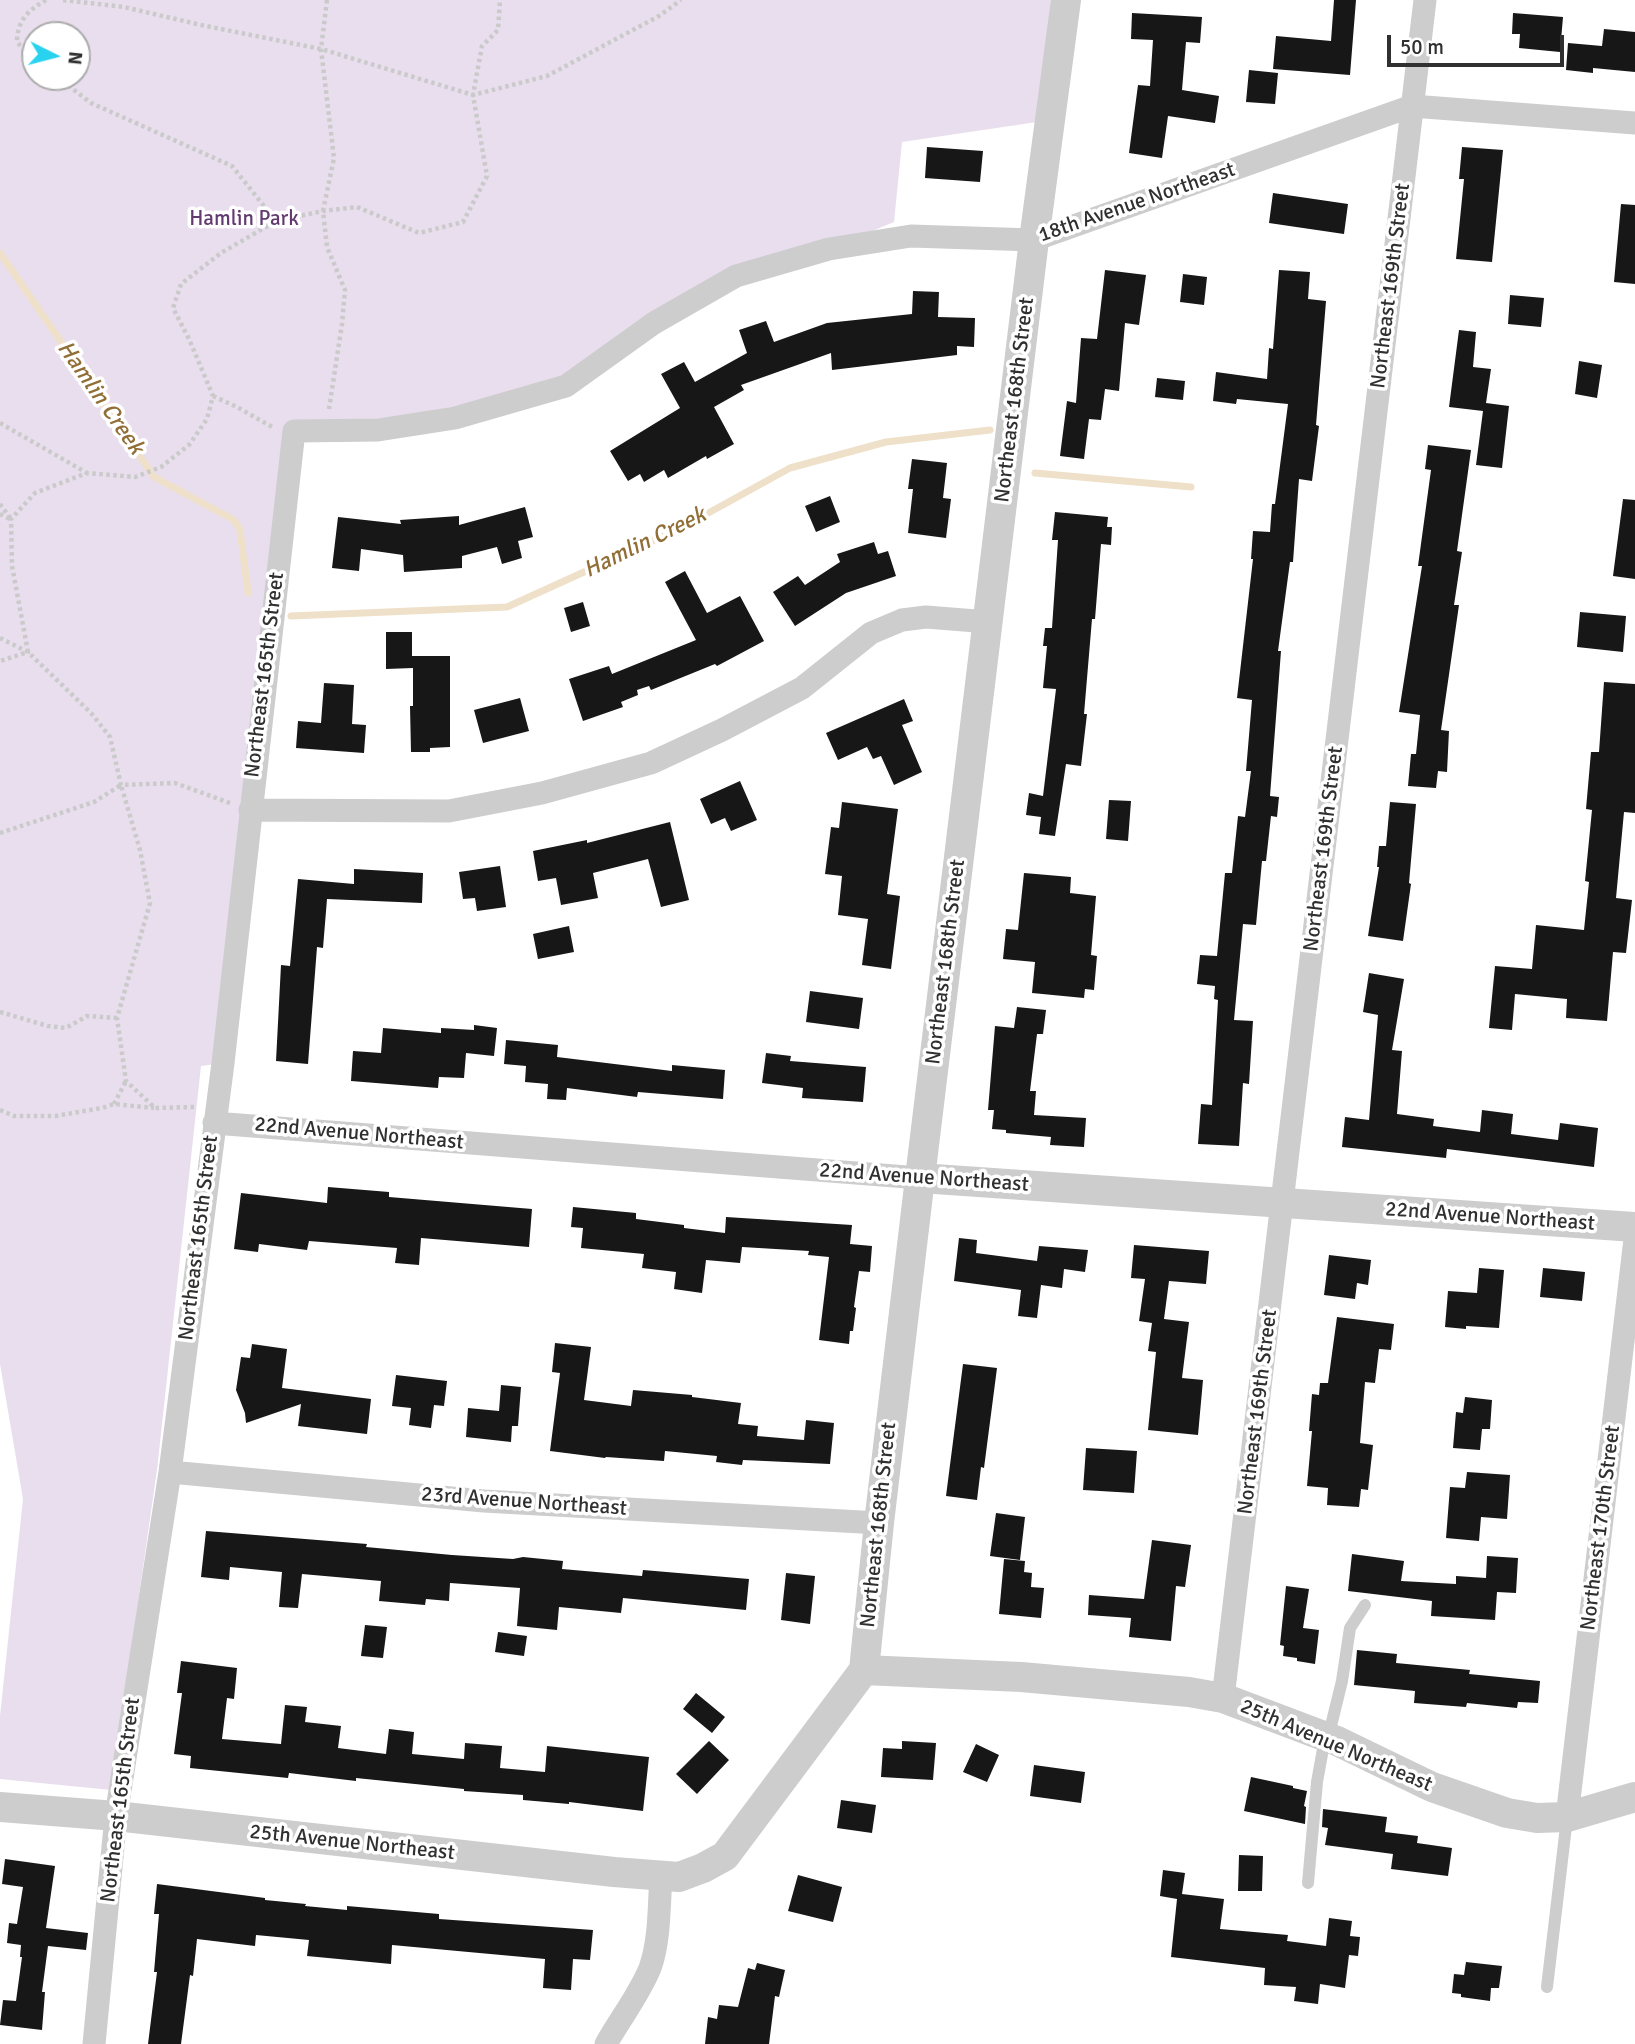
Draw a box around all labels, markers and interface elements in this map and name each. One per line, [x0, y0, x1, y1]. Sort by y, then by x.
north arrow [21, 21, 91, 91]
scale bar [1390, 21, 1567, 65]
text: 50 m [1400, 34, 1444, 60]
text: N [62, 50, 88, 66]
street label: 18th Avenue Northeast [1035, 158, 1239, 248]
street label: Northeast 169th Street [1366, 182, 1416, 390]
park label: Hamlin Park [189, 206, 299, 232]
street label: Northeast 168th Street [990, 296, 1040, 504]
water label: Hamlin Creek [51, 336, 149, 460]
water label: Hamlin Creek [579, 502, 711, 584]
street label: Northeast 165th Street [240, 571, 290, 779]
street label: Northeast 169th Street [1299, 745, 1349, 953]
street label: Northeast 168th Street [921, 858, 971, 1066]
street label: 22nd Avenue Northeast [253, 1112, 465, 1156]
street label: Northeast 165th Street [174, 1134, 224, 1342]
street label: 22nd Avenue Northeast [818, 1158, 1030, 1198]
street label: 22nd Avenue Northeast [1384, 1197, 1596, 1237]
street label: Northeast 169th Street [1233, 1308, 1283, 1516]
street label: Northeast 168th Street [856, 1421, 902, 1629]
street label: Northeast 170th Street [1576, 1424, 1626, 1632]
street label: 23rd Avenue Northeast [420, 1482, 628, 1522]
street label: 25th Avenue Northeast [1236, 1694, 1436, 1798]
street label: Northeast 165th Street [96, 1696, 146, 1904]
street label: 25th Avenue Northeast [248, 1820, 456, 1866]

